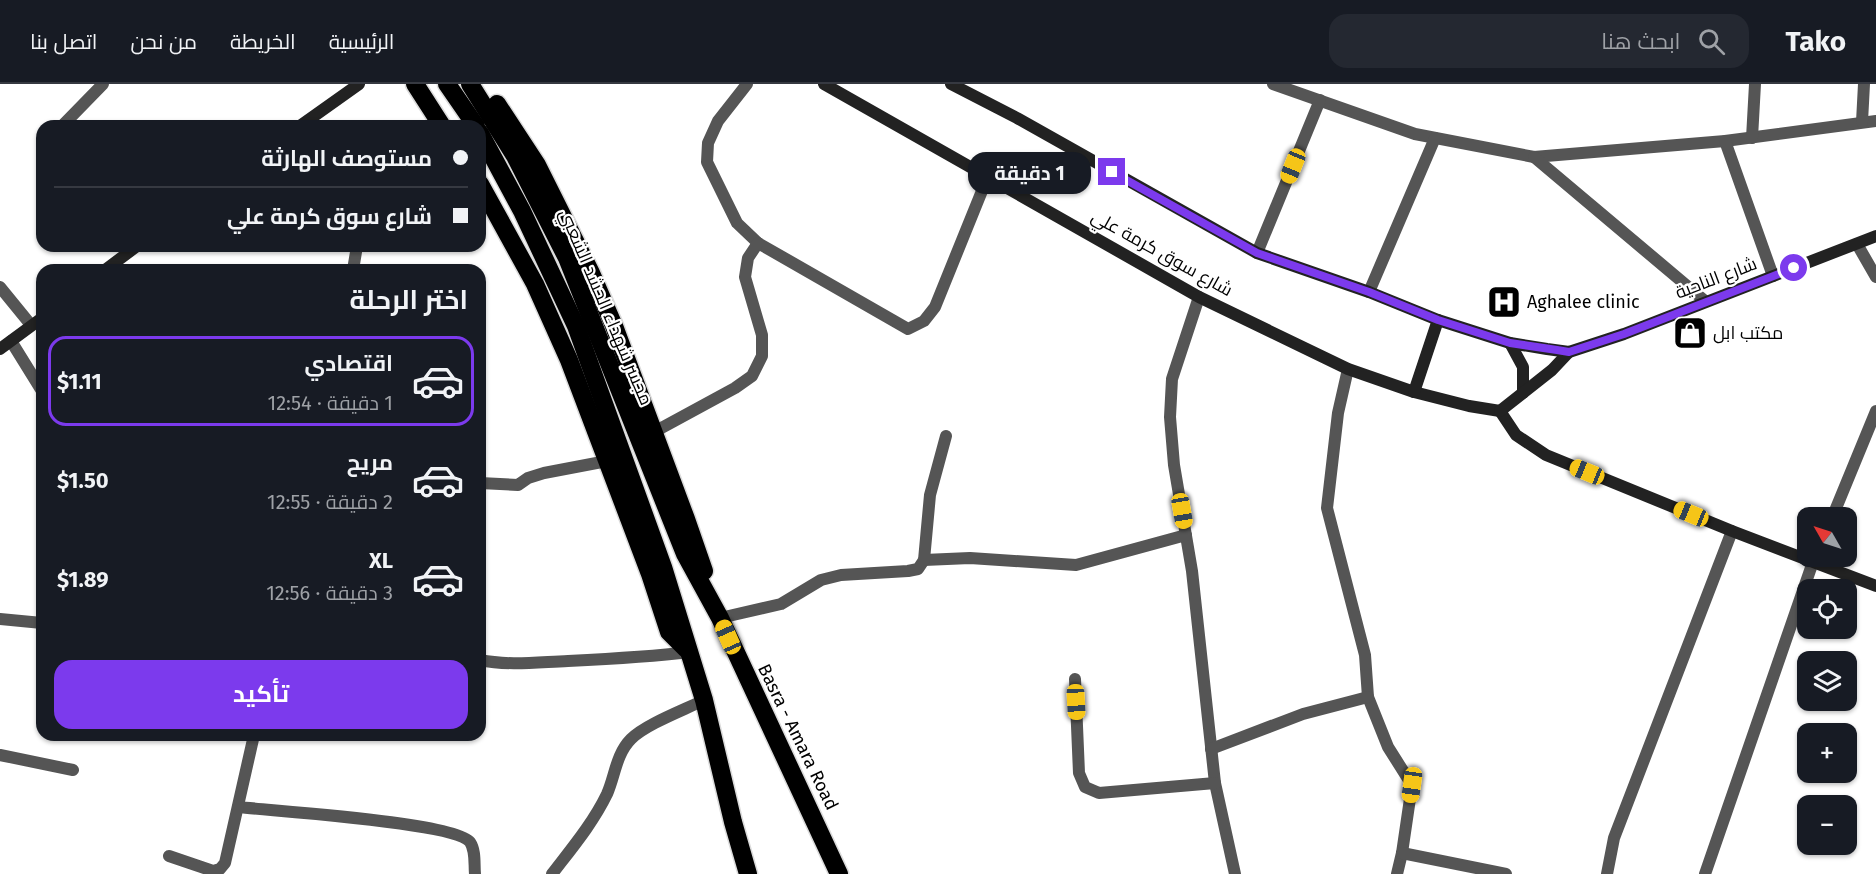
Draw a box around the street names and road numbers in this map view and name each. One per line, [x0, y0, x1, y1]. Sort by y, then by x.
street label: شارع سوق كرمة علي [1086, 205, 1237, 304]
street label: مجسر شهداء الحشد الشعبي [552, 206, 657, 409]
street label: شارع الناحية [1672, 252, 1760, 305]
street label: Basra - Amara Road [753, 660, 843, 814]

